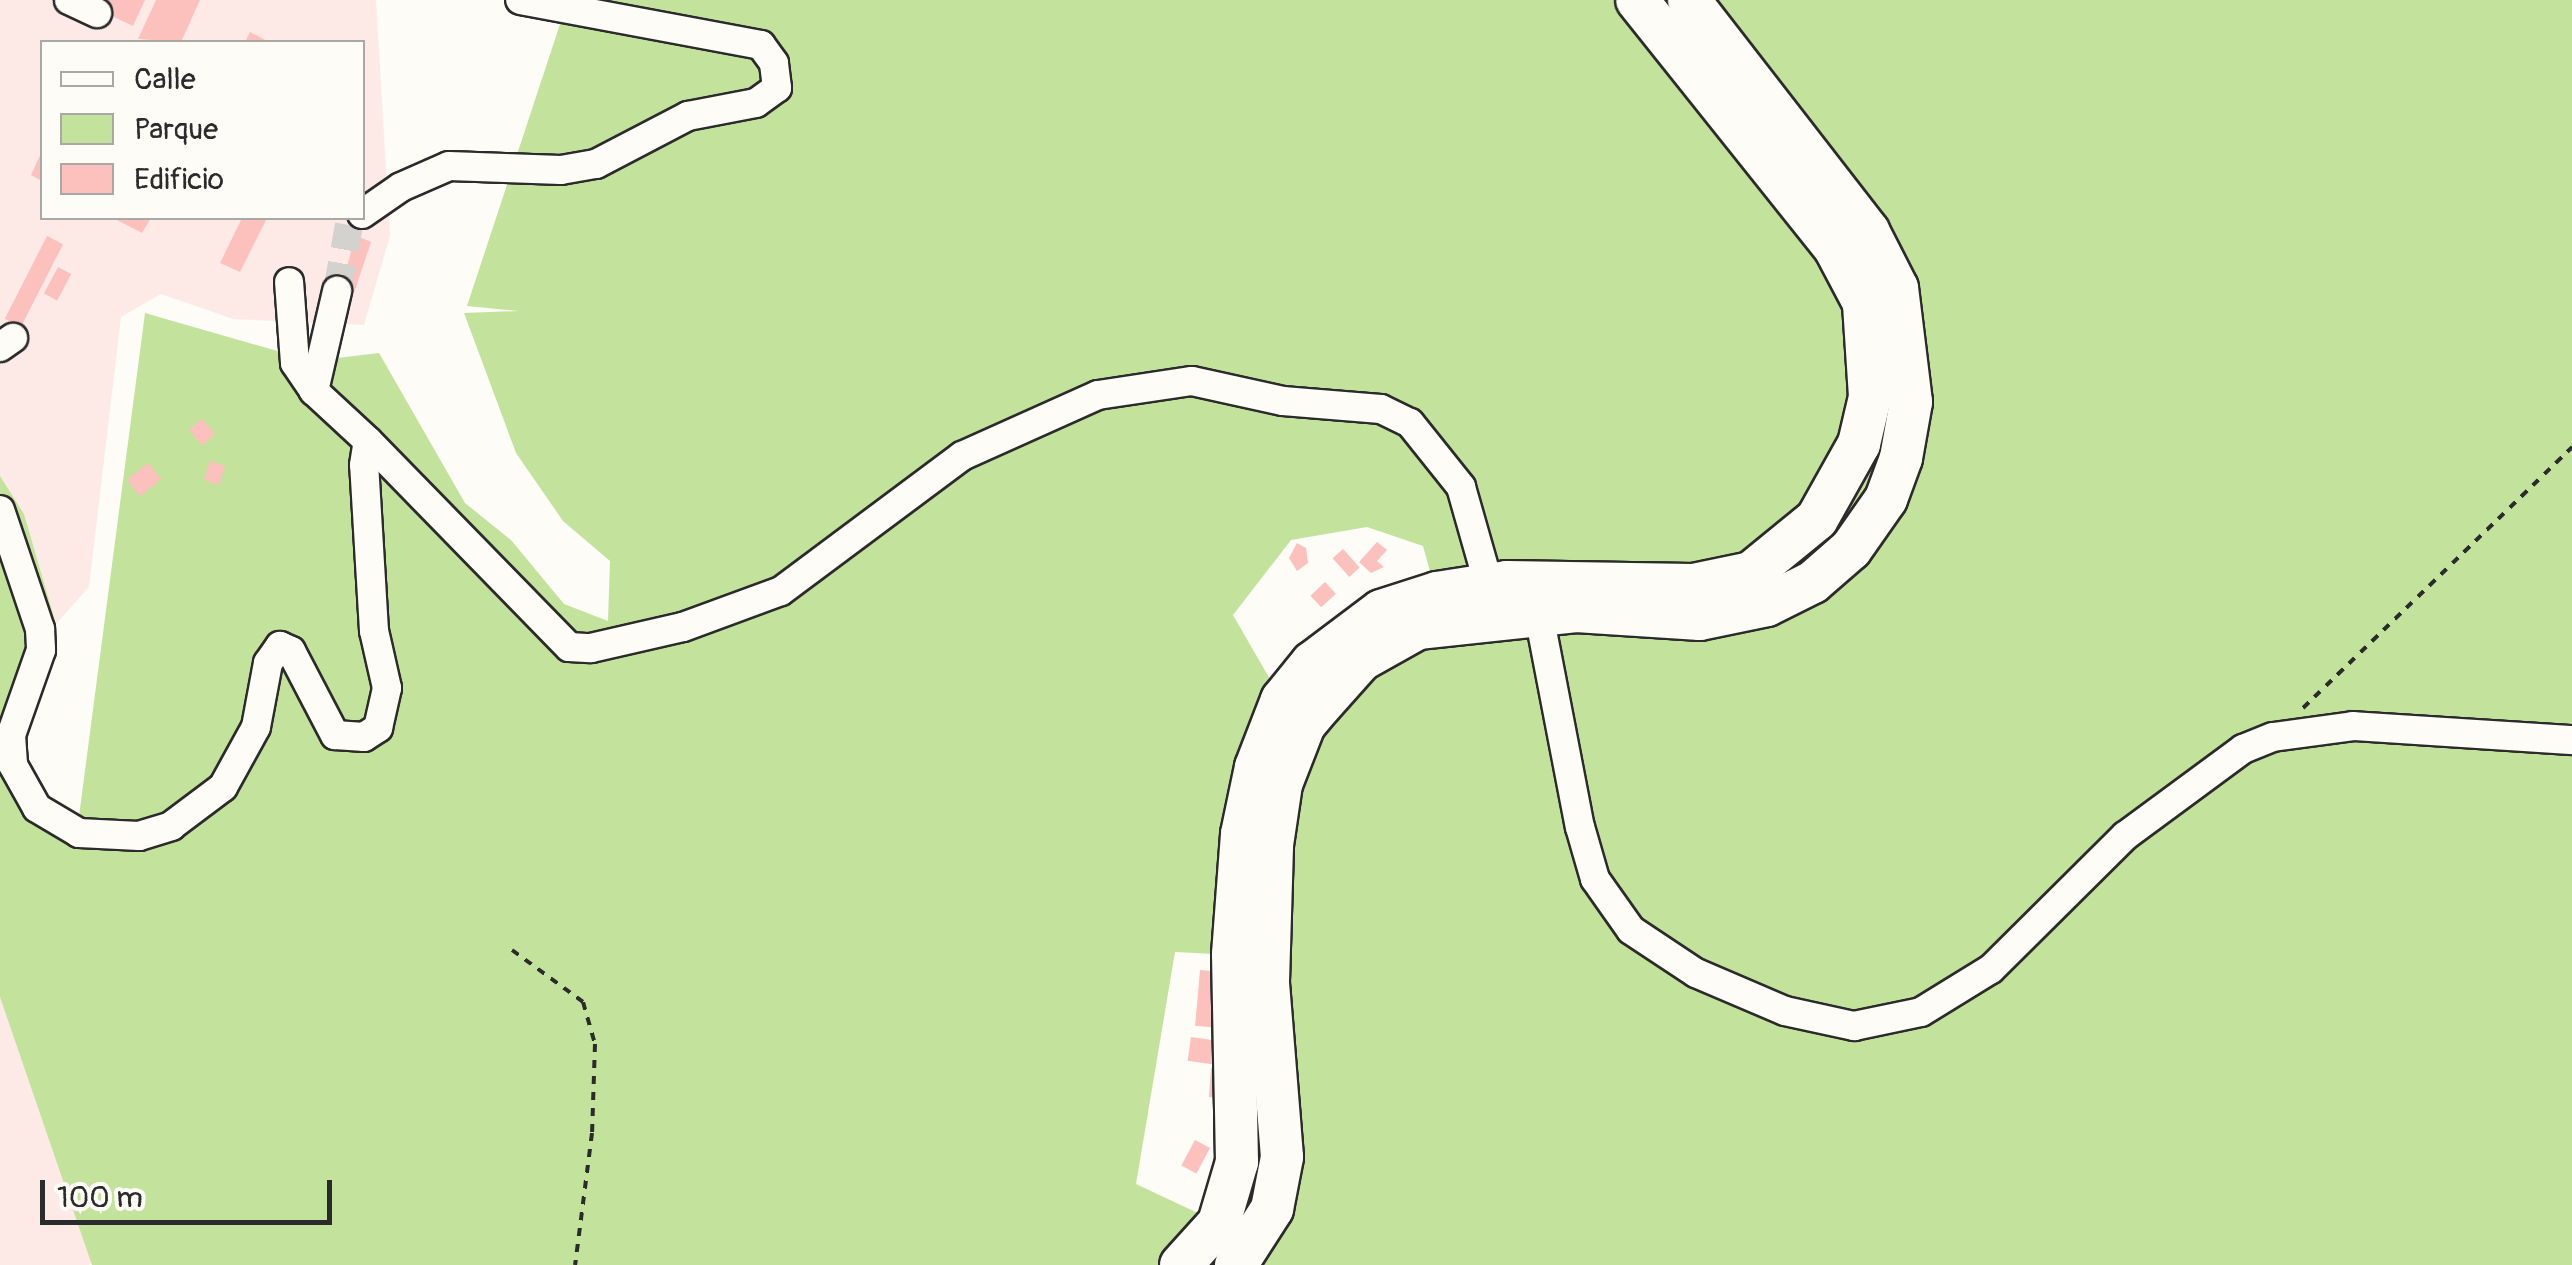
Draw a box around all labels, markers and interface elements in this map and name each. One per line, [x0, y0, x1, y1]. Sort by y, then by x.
legend [40, 40, 365, 220]
text: Calle [134, 61, 196, 98]
text: Parque [134, 111, 218, 148]
text: Edificio [134, 161, 224, 198]
scale bar [45, 1160, 338, 1222]
text: 100 m [57, 1179, 143, 1216]

